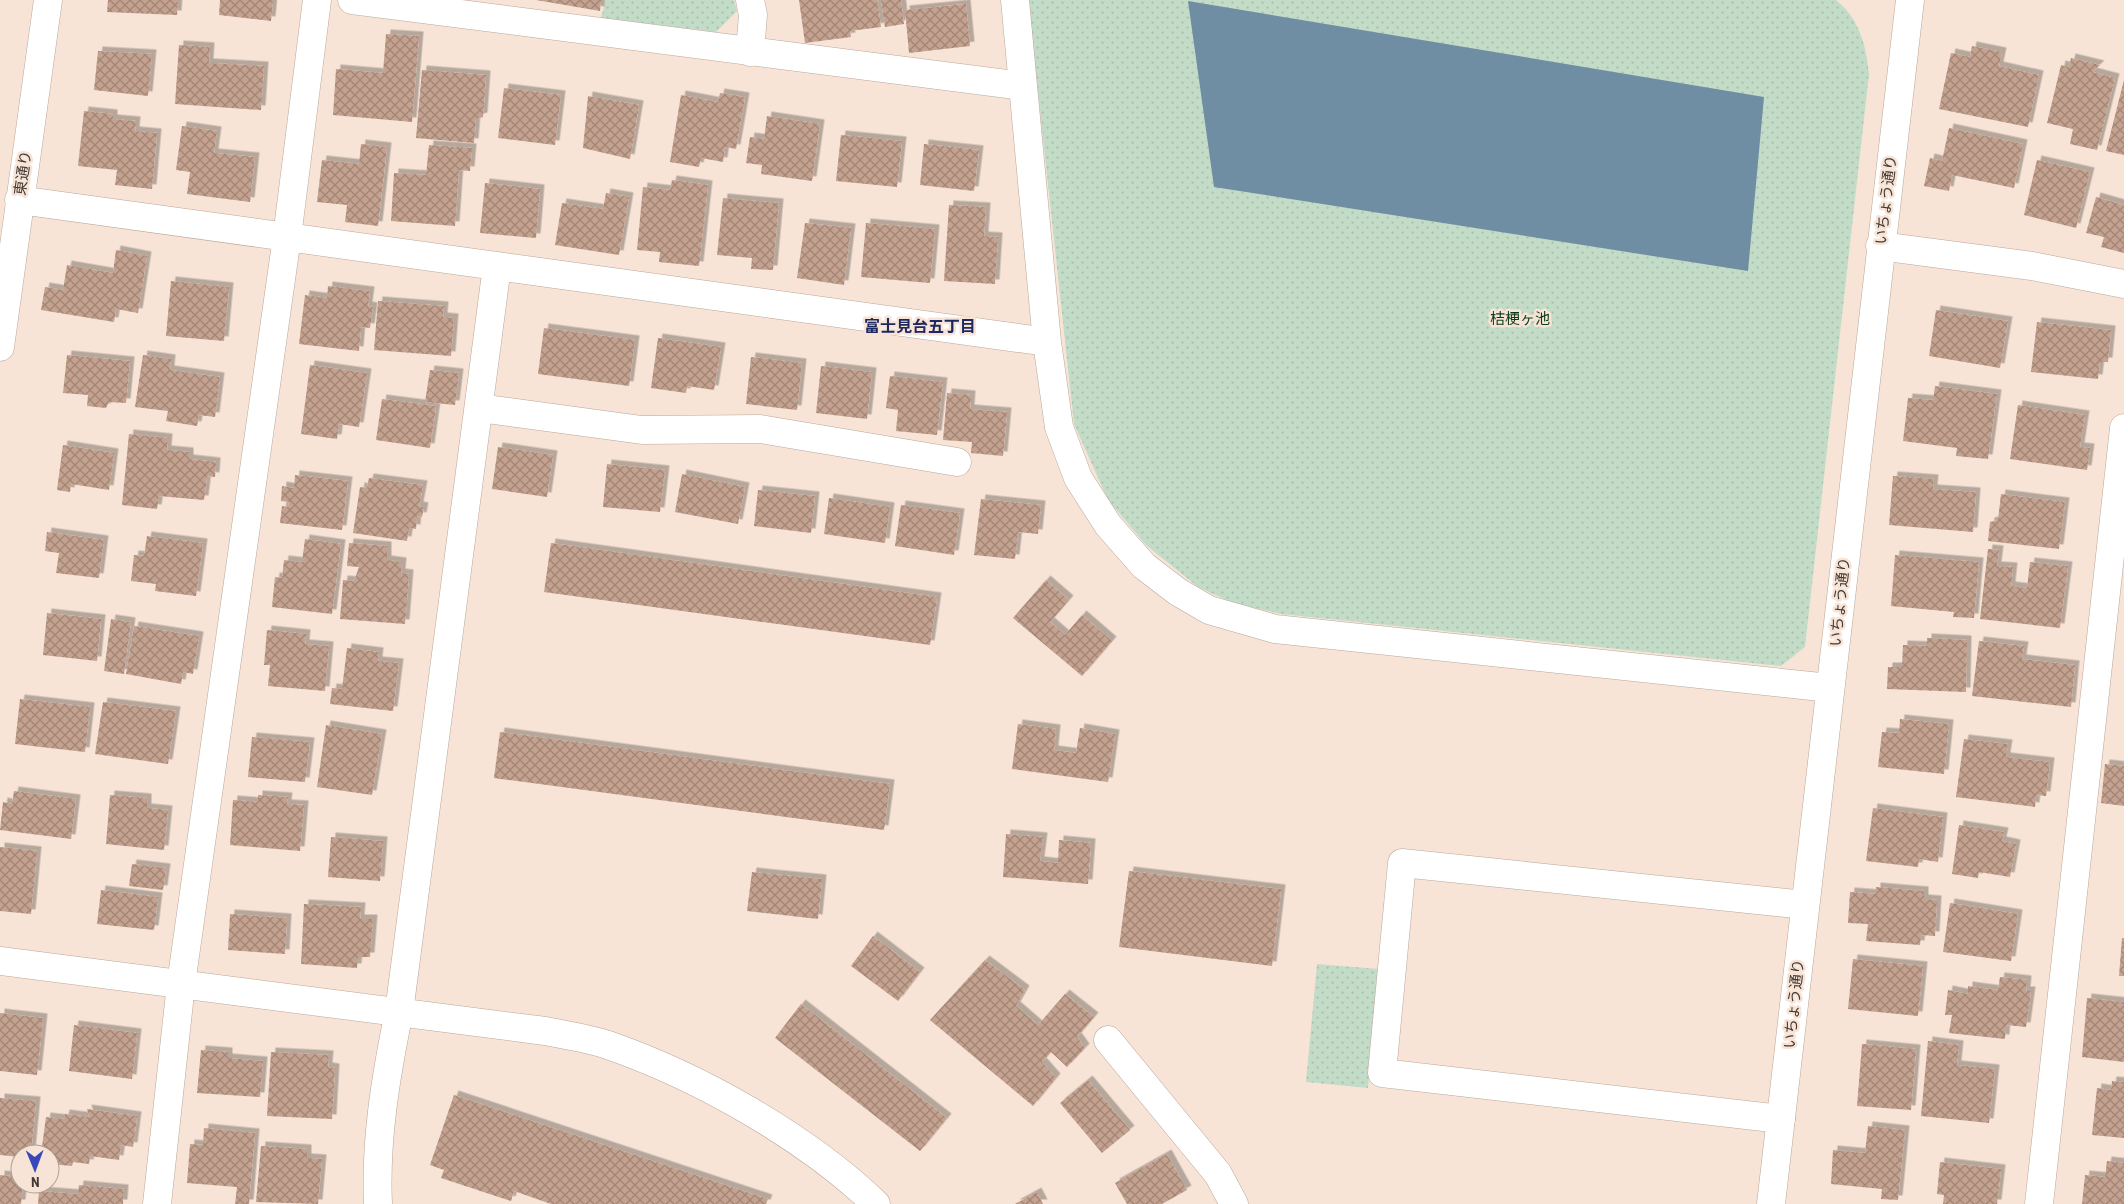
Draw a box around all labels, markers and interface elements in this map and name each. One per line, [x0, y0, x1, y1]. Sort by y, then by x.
street label: 東通り [11, 149, 35, 197]
street label: いちょう通り [1872, 154, 1900, 246]
park label: 桔梗ヶ池 [1490, 310, 1550, 328]
district label: 富士見台五丁目 [864, 317, 976, 336]
street label: いちょう通り [1826, 556, 1854, 648]
street label: いちょう通り [1780, 958, 1808, 1050]
north arrow [10, 1144, 60, 1194]
text: N [31, 1174, 40, 1190]

